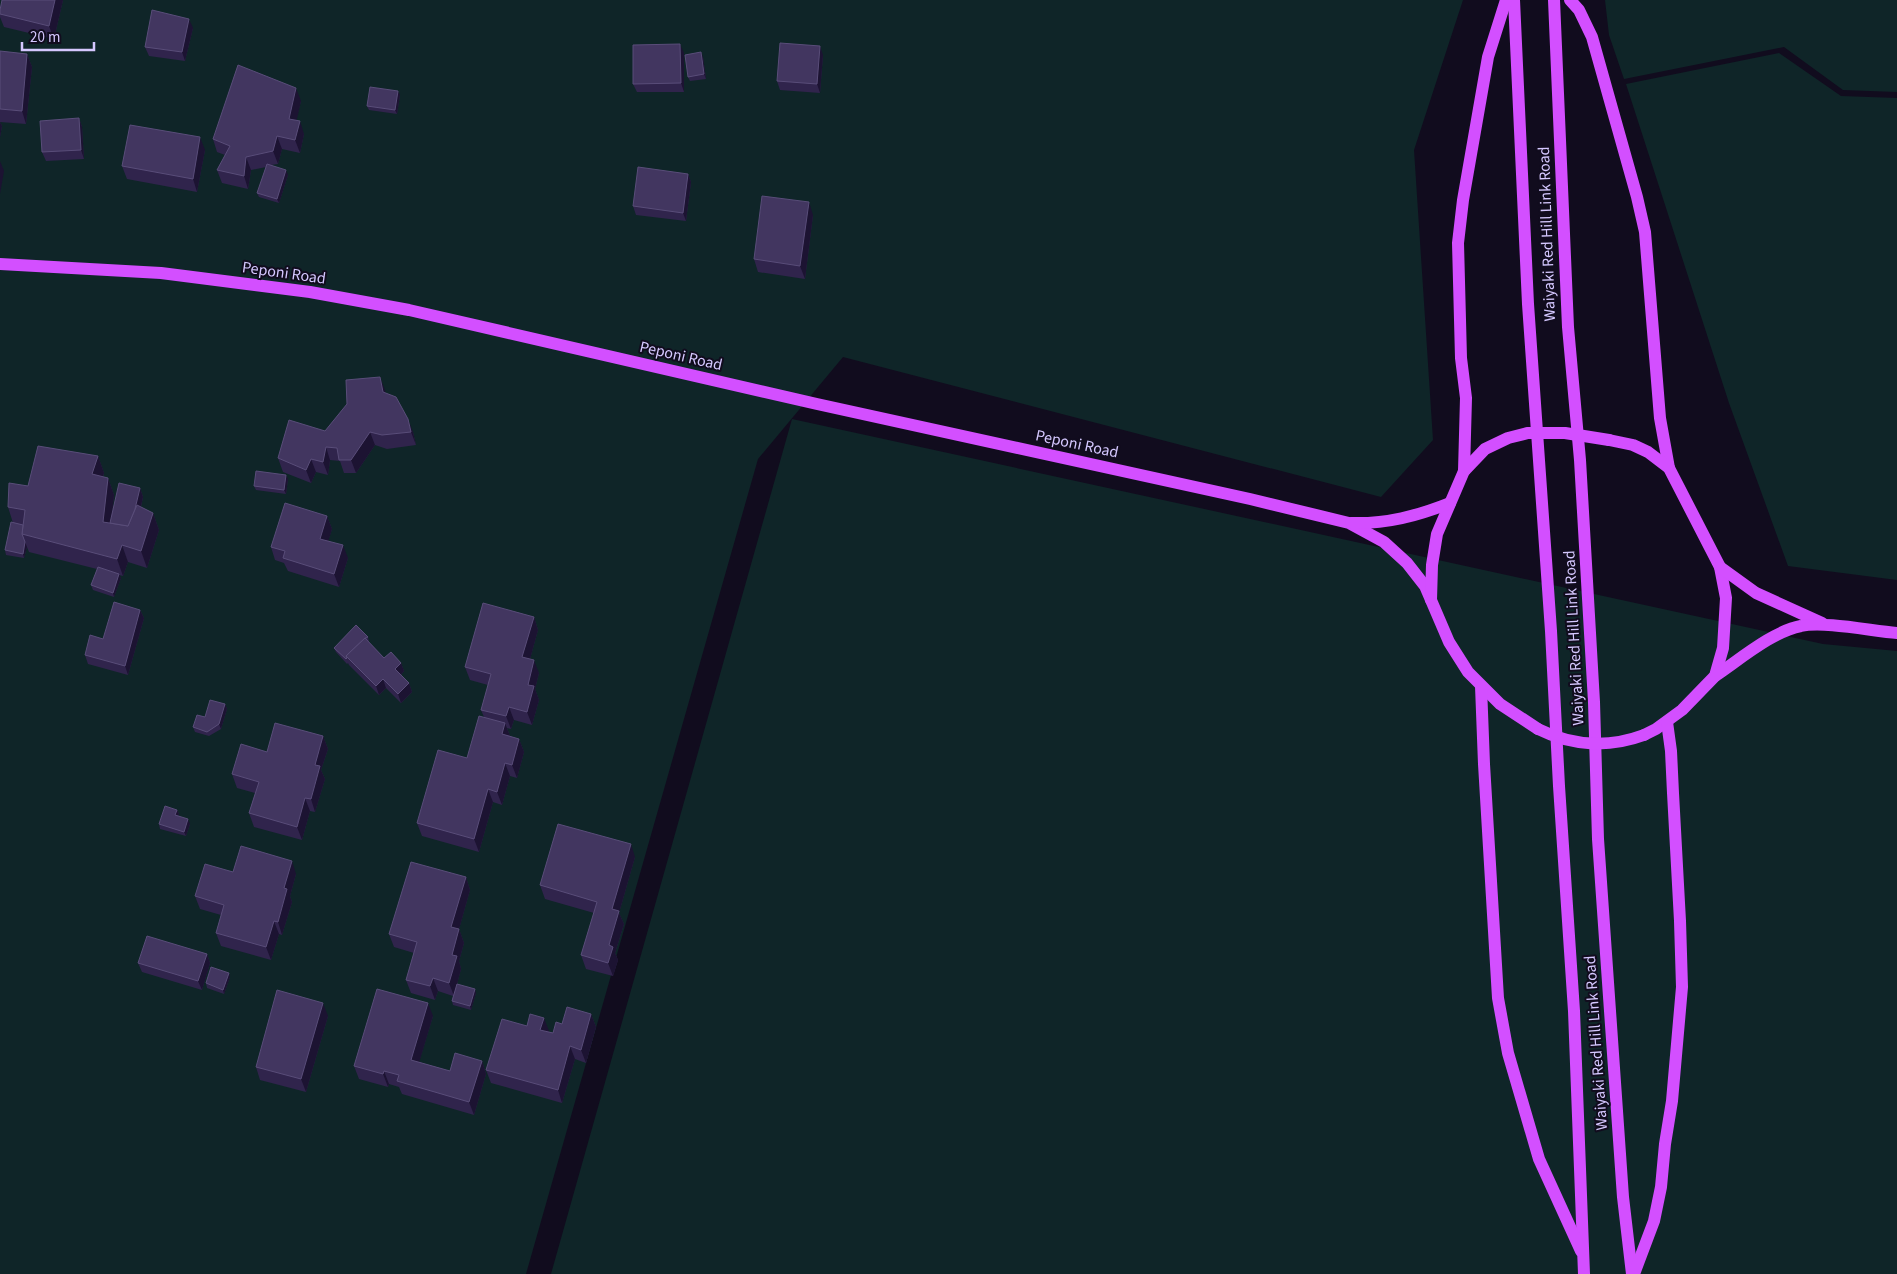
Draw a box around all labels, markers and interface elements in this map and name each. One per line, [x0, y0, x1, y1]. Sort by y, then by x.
scale bar [22, 20, 95, 52]
text: 20 m [30, 27, 60, 48]
street label: Waiyaki Red Hill Link Road [1533, 146, 1561, 322]
street label: Peponi Road [241, 256, 327, 290]
street label: Peponi Road [637, 336, 725, 376]
street label: Peponi Road [1033, 424, 1121, 464]
street label: Waiyaki Red Hill Link Road [1558, 550, 1590, 726]
street label: Waiyaki Red Hill Link Road [1579, 955, 1613, 1131]

